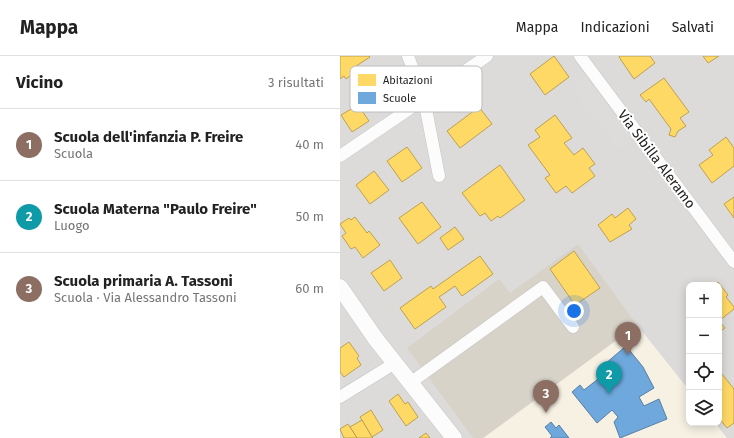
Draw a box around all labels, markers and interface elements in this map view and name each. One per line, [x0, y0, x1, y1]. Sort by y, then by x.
text: Mappa [20, 16, 78, 39]
text: Mappa [516, 19, 558, 36]
text: Indicazioni [580, 19, 650, 36]
text: Salvati [672, 19, 714, 36]
legend [350, 66, 482, 112]
text: Vicino [16, 72, 63, 93]
text: Abitazioni [383, 74, 433, 87]
text: 3 risultati [268, 75, 324, 90]
text: Scuole [383, 92, 416, 105]
street label: Via Sibilla Aleramo [614, 107, 699, 212]
text: Scuola dell'infanzia P. Freire [54, 128, 243, 146]
text: 1 [26, 137, 32, 152]
text: 40 m [295, 137, 324, 152]
text: Scuola [54, 146, 93, 161]
text: Scuola Materna "Paulo Freire" [54, 200, 257, 218]
text: 2 [26, 209, 32, 224]
text: 50 m [296, 209, 324, 224]
text: Luogo [54, 218, 90, 233]
text: Scuola primaria A. Tassoni [54, 272, 233, 290]
text: 3 [26, 281, 32, 296]
text: 60 m [295, 281, 324, 296]
map controls [686, 282, 722, 426]
button: + [686, 282, 722, 318]
text: Scuola · Via Alessandro Tassoni [54, 290, 237, 305]
your location [564, 301, 584, 321]
button: − [686, 318, 722, 354]
pin: 1 [615, 322, 641, 355]
button: locate [686, 354, 722, 390]
pin: 2 [596, 361, 622, 394]
pin: 3 [533, 380, 559, 413]
button: layers [686, 390, 722, 426]

